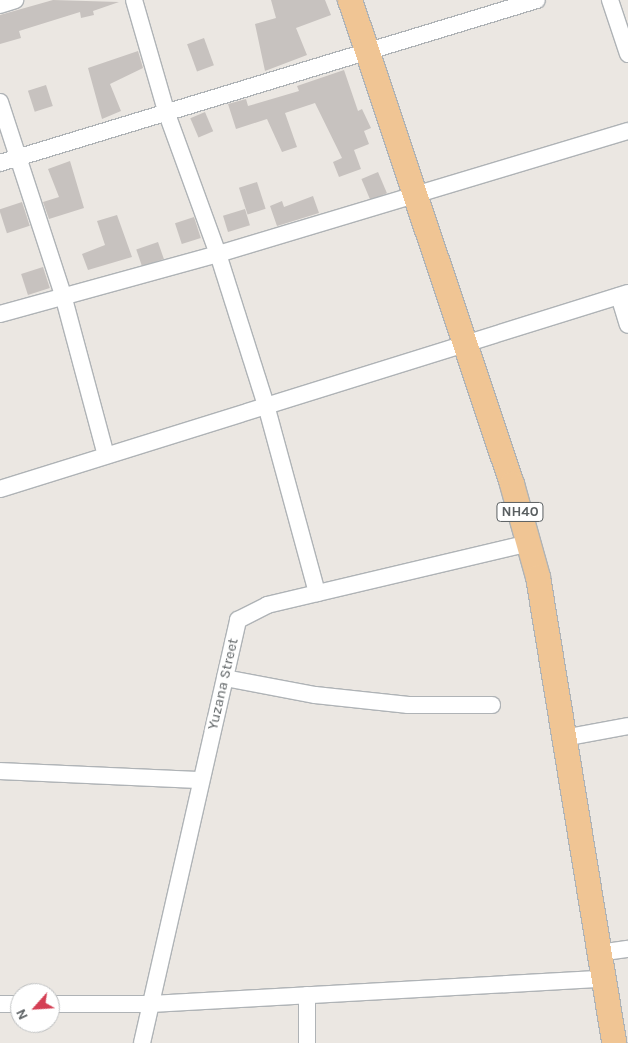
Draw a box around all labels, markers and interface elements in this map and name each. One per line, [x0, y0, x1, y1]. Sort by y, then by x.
road number: NH40 [496, 501, 544, 524]
street label: Yuzana Street [204, 636, 242, 732]
north arrow [10, 983, 60, 1033]
text: N [12, 1006, 32, 1023]

